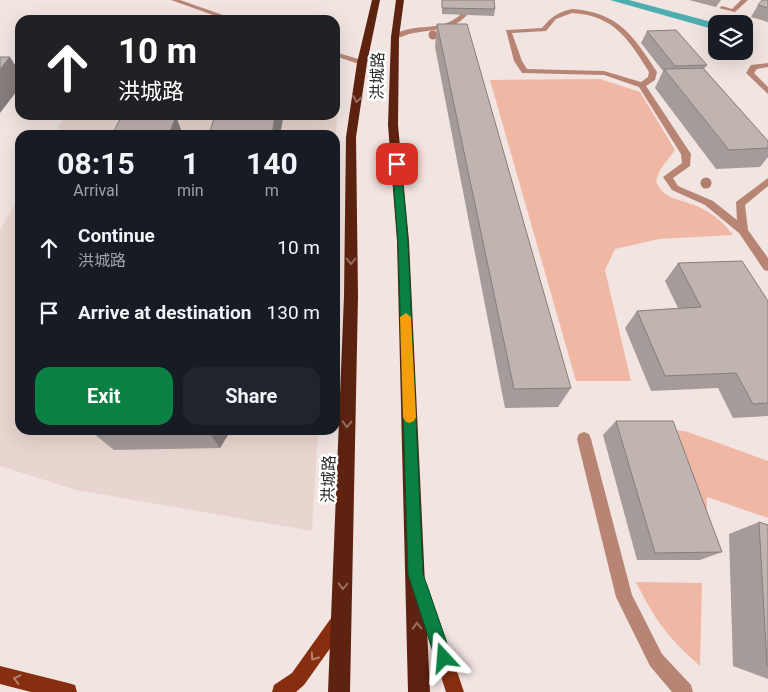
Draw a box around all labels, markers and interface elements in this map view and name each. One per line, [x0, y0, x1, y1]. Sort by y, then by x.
map controls [708, 15, 753, 60]
button: layers [708, 15, 753, 60]
text: 10 m [118, 31, 197, 72]
icon: ahead [35, 35, 100, 100]
street label: 洪城路 [368, 52, 387, 100]
text: 洪城路 [118, 79, 184, 104]
one-way arrow [352, 95, 362, 104]
pin [376, 143, 418, 185]
text: 08:15 [57, 146, 135, 181]
text: 1 [182, 146, 199, 181]
text: 140 [246, 146, 298, 181]
icon: arrive [383, 150, 411, 178]
text: Arrival [73, 181, 119, 200]
text: min [177, 181, 204, 200]
text: m [265, 181, 279, 200]
text: Continue [78, 224, 155, 247]
icon: ahead [35, 234, 63, 262]
text: 10 m [277, 236, 320, 259]
text: 洪城路 [78, 251, 126, 270]
one-way arrow [346, 258, 356, 266]
icon: arrive [35, 299, 63, 327]
text: Arrive at destination [78, 301, 251, 324]
text: 130 m [267, 301, 320, 324]
button: Exit [35, 367, 173, 425]
button: Share [183, 367, 320, 425]
one-way arrow [342, 420, 353, 428]
street label: 洪城路 [318, 455, 339, 503]
one-way arrow [337, 582, 348, 590]
one-way arrow [412, 622, 422, 630]
position arrow [417, 631, 469, 683]
one-way arrow [311, 652, 320, 661]
one-way arrow [13, 674, 22, 685]

